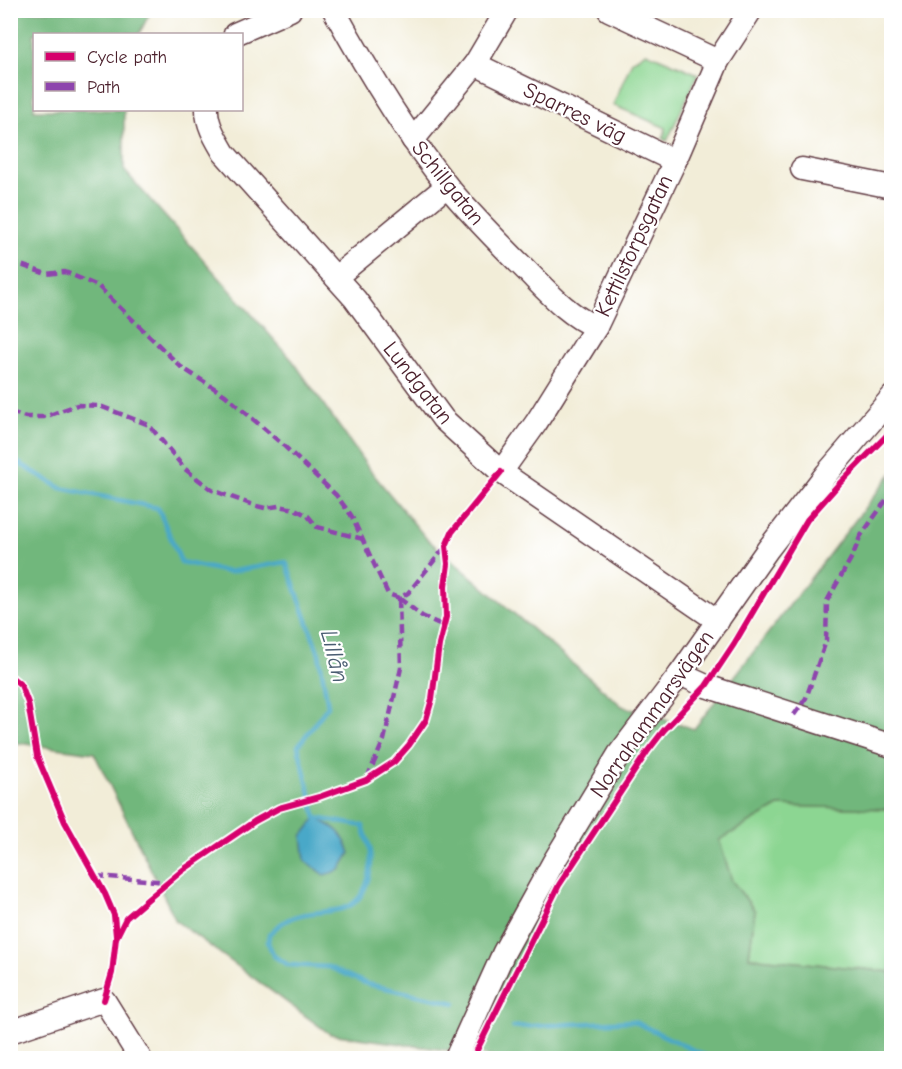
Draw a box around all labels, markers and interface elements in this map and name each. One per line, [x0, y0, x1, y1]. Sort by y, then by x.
legend [33, 33, 243, 111]
text: Cycle path [87, 47, 167, 68]
text: Path [87, 77, 120, 98]
street label: Sparres väg [519, 77, 631, 149]
street label: Schillgatan [406, 135, 490, 231]
street label: Kettilstorpsgatan [590, 171, 678, 321]
street label: Lundgatan [378, 336, 458, 430]
street label: Norrahammarsvägen [584, 625, 720, 803]
water label: Lillån [315, 627, 355, 685]

